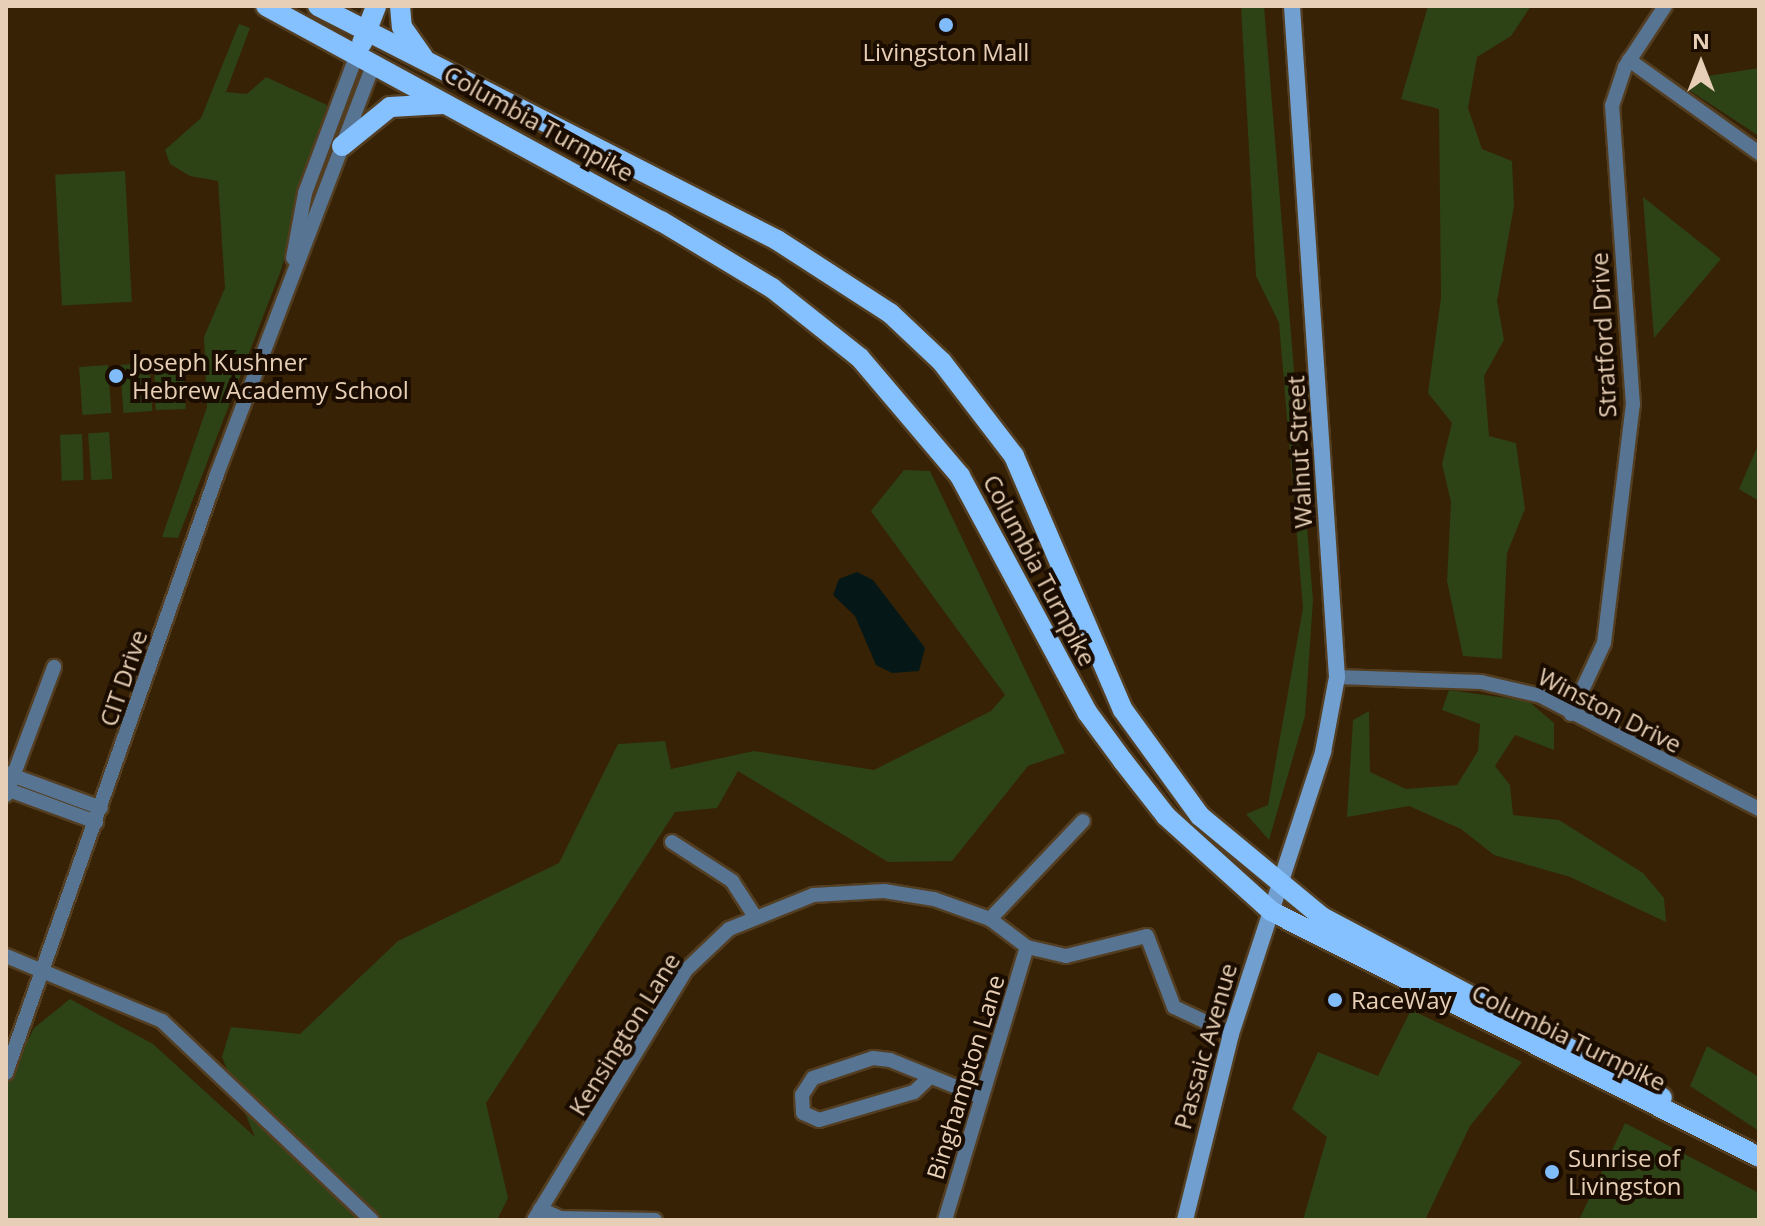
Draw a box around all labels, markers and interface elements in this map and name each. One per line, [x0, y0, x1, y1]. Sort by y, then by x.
marker: Livingston Mall [937, 16, 955, 34]
north arrow [1661, 24, 1741, 104]
text: N [1692, 25, 1710, 55]
place label: Livingston Mall [863, 38, 1029, 66]
street label: Columbia Turnpike [439, 59, 639, 187]
street label: Stratford Drive [1584, 252, 1622, 418]
place label: Joseph Kushner Hebrew Academy School [132, 348, 409, 404]
marker: Joseph Kushner Hebrew Academy School [107, 367, 125, 385]
street label: Walnut Street [1281, 375, 1317, 529]
street label: Columbia Turnpike [977, 470, 1103, 670]
street label: CIT Drive [93, 626, 153, 730]
street label: Winston Drive [1533, 662, 1687, 758]
street label: Kensington Lane [562, 947, 686, 1121]
street label: Passaic Avenue [1168, 960, 1242, 1132]
street label: Binghampton Lane [920, 971, 1010, 1183]
street label: Columbia Turnpike [1467, 978, 1671, 1096]
place label: RaceWay [1351, 986, 1452, 1014]
marker: RaceWay [1326, 991, 1344, 1009]
place label: Sunrise of Livingston [1568, 1144, 1682, 1200]
marker: Sunrise of Livingston [1543, 1163, 1561, 1181]

